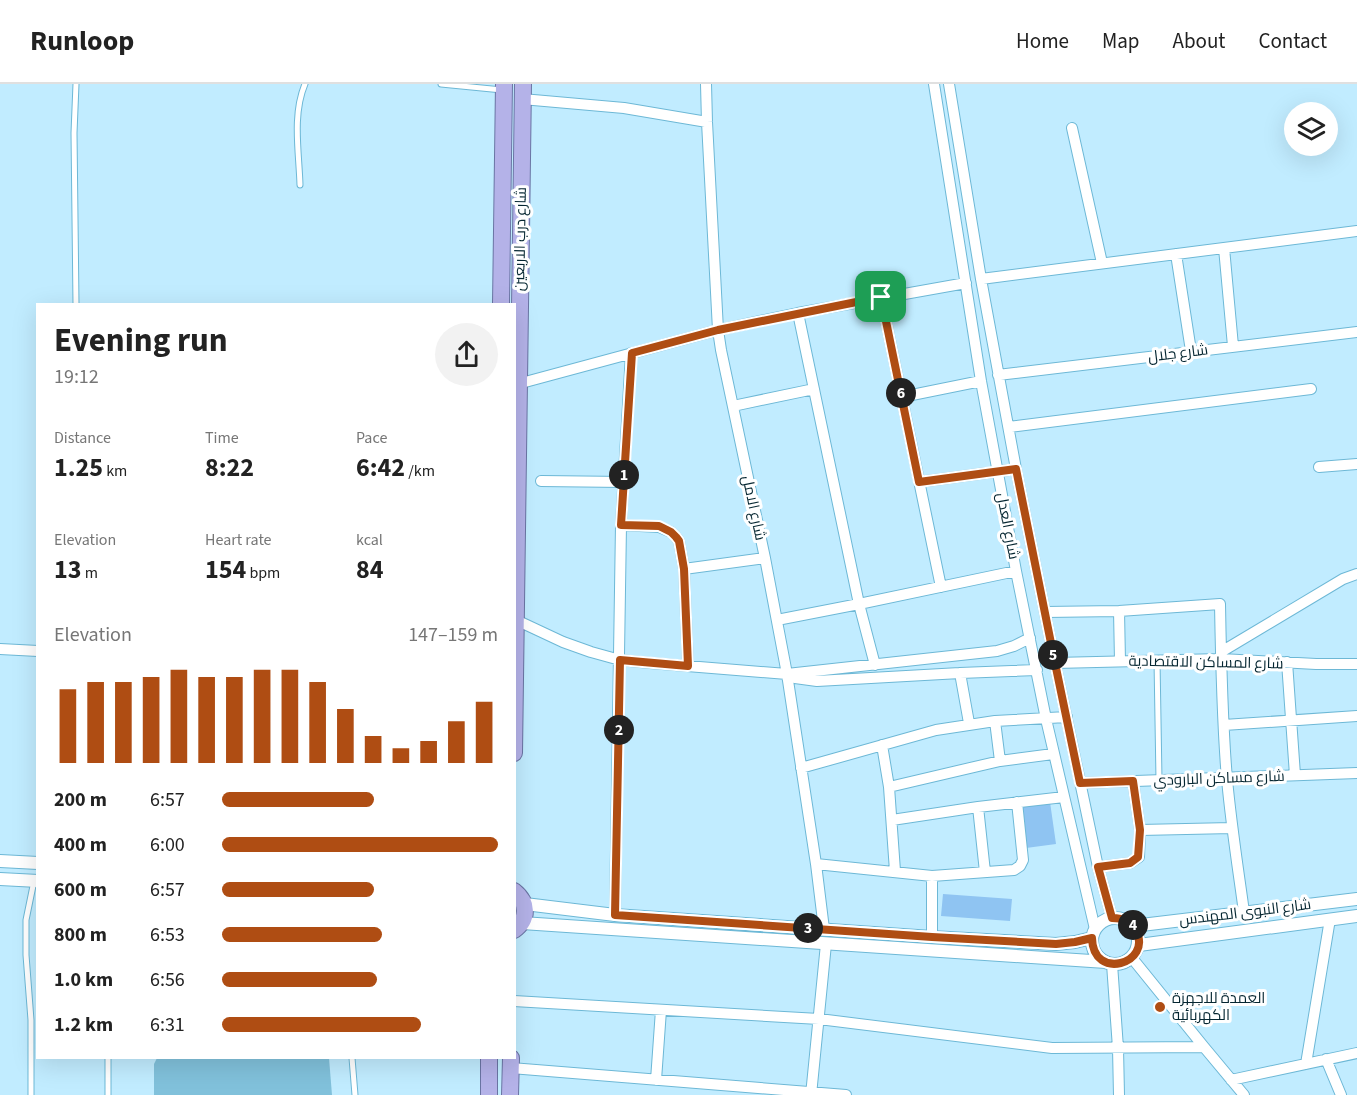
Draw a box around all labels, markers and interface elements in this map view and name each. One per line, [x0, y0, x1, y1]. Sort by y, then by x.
text: Runloop [30, 21, 134, 61]
text: Home [1016, 26, 1069, 56]
text: Map [1102, 26, 1140, 56]
text: About [1173, 26, 1225, 56]
text: Contact [1258, 26, 1327, 56]
map controls [1284, 102, 1338, 156]
button: layers [1284, 102, 1338, 156]
street label: شارع درب الاربعين [509, 187, 532, 291]
pin [855, 271, 906, 322]
icon: arrive [864, 280, 897, 313]
text: Evening run [54, 317, 228, 364]
button: share [435, 323, 498, 386]
street label: شارع جلال [1147, 339, 1209, 368]
text: 19:12 [54, 363, 99, 391]
pin: 6 [886, 378, 916, 408]
text: 6 [897, 382, 905, 404]
text: Distance [54, 427, 111, 449]
text: Time [205, 427, 239, 449]
text: Pace [356, 427, 387, 449]
text: 1.25 [54, 449, 103, 486]
text: 8:22 [205, 449, 254, 486]
text: 6:42 [356, 449, 405, 486]
text: km [103, 460, 127, 482]
text: /km [405, 460, 435, 482]
pin: 1 [609, 460, 639, 490]
text: 1 [620, 464, 628, 486]
street label: شارع الامل [736, 474, 771, 543]
street label: شارع العدل [991, 491, 1024, 561]
text: Elevation [54, 529, 116, 551]
text: Heart rate [205, 529, 272, 551]
text: kcal [356, 529, 383, 551]
text: 13 [54, 551, 81, 588]
text: 154 [205, 551, 246, 588]
text: 84 [356, 551, 383, 588]
text: m [81, 562, 98, 584]
text: bpm [246, 562, 280, 584]
text: Elevation [54, 621, 132, 649]
text: 147–159 m [408, 621, 498, 649]
pin: 5 [1038, 640, 1068, 670]
text: 5 [1049, 644, 1057, 666]
street label: شارع المساكن الاقتصادية [1128, 651, 1284, 674]
pin: 2 [604, 715, 634, 745]
text: 2 [615, 719, 623, 741]
street label: شارع مساكن البارودي [1153, 766, 1285, 792]
text: 200 m [54, 786, 107, 814]
text: 6:57 [150, 786, 185, 814]
text: 400 m [54, 831, 107, 859]
text: 6:00 [150, 831, 185, 859]
text: 600 m [54, 876, 107, 904]
text: 6:57 [150, 876, 185, 904]
street label: شارع النبوى المهندس [1178, 894, 1312, 931]
pin: 4 [1118, 910, 1148, 940]
pin: 3 [793, 913, 823, 943]
text: 4 [1129, 914, 1137, 936]
text: 3 [804, 917, 812, 939]
text: 800 m [54, 921, 107, 949]
text: 6:53 [150, 921, 185, 949]
text: 1.0 km [54, 966, 113, 994]
text: 6:56 [150, 966, 185, 994]
place label: العمدة للاجهزة الكهربائية [1172, 988, 1265, 1026]
marker: العمدة للاجهزة الكهربائية [1153, 1000, 1167, 1014]
text: 1.2 km [54, 1011, 113, 1039]
text: 6:31 [150, 1011, 185, 1039]

